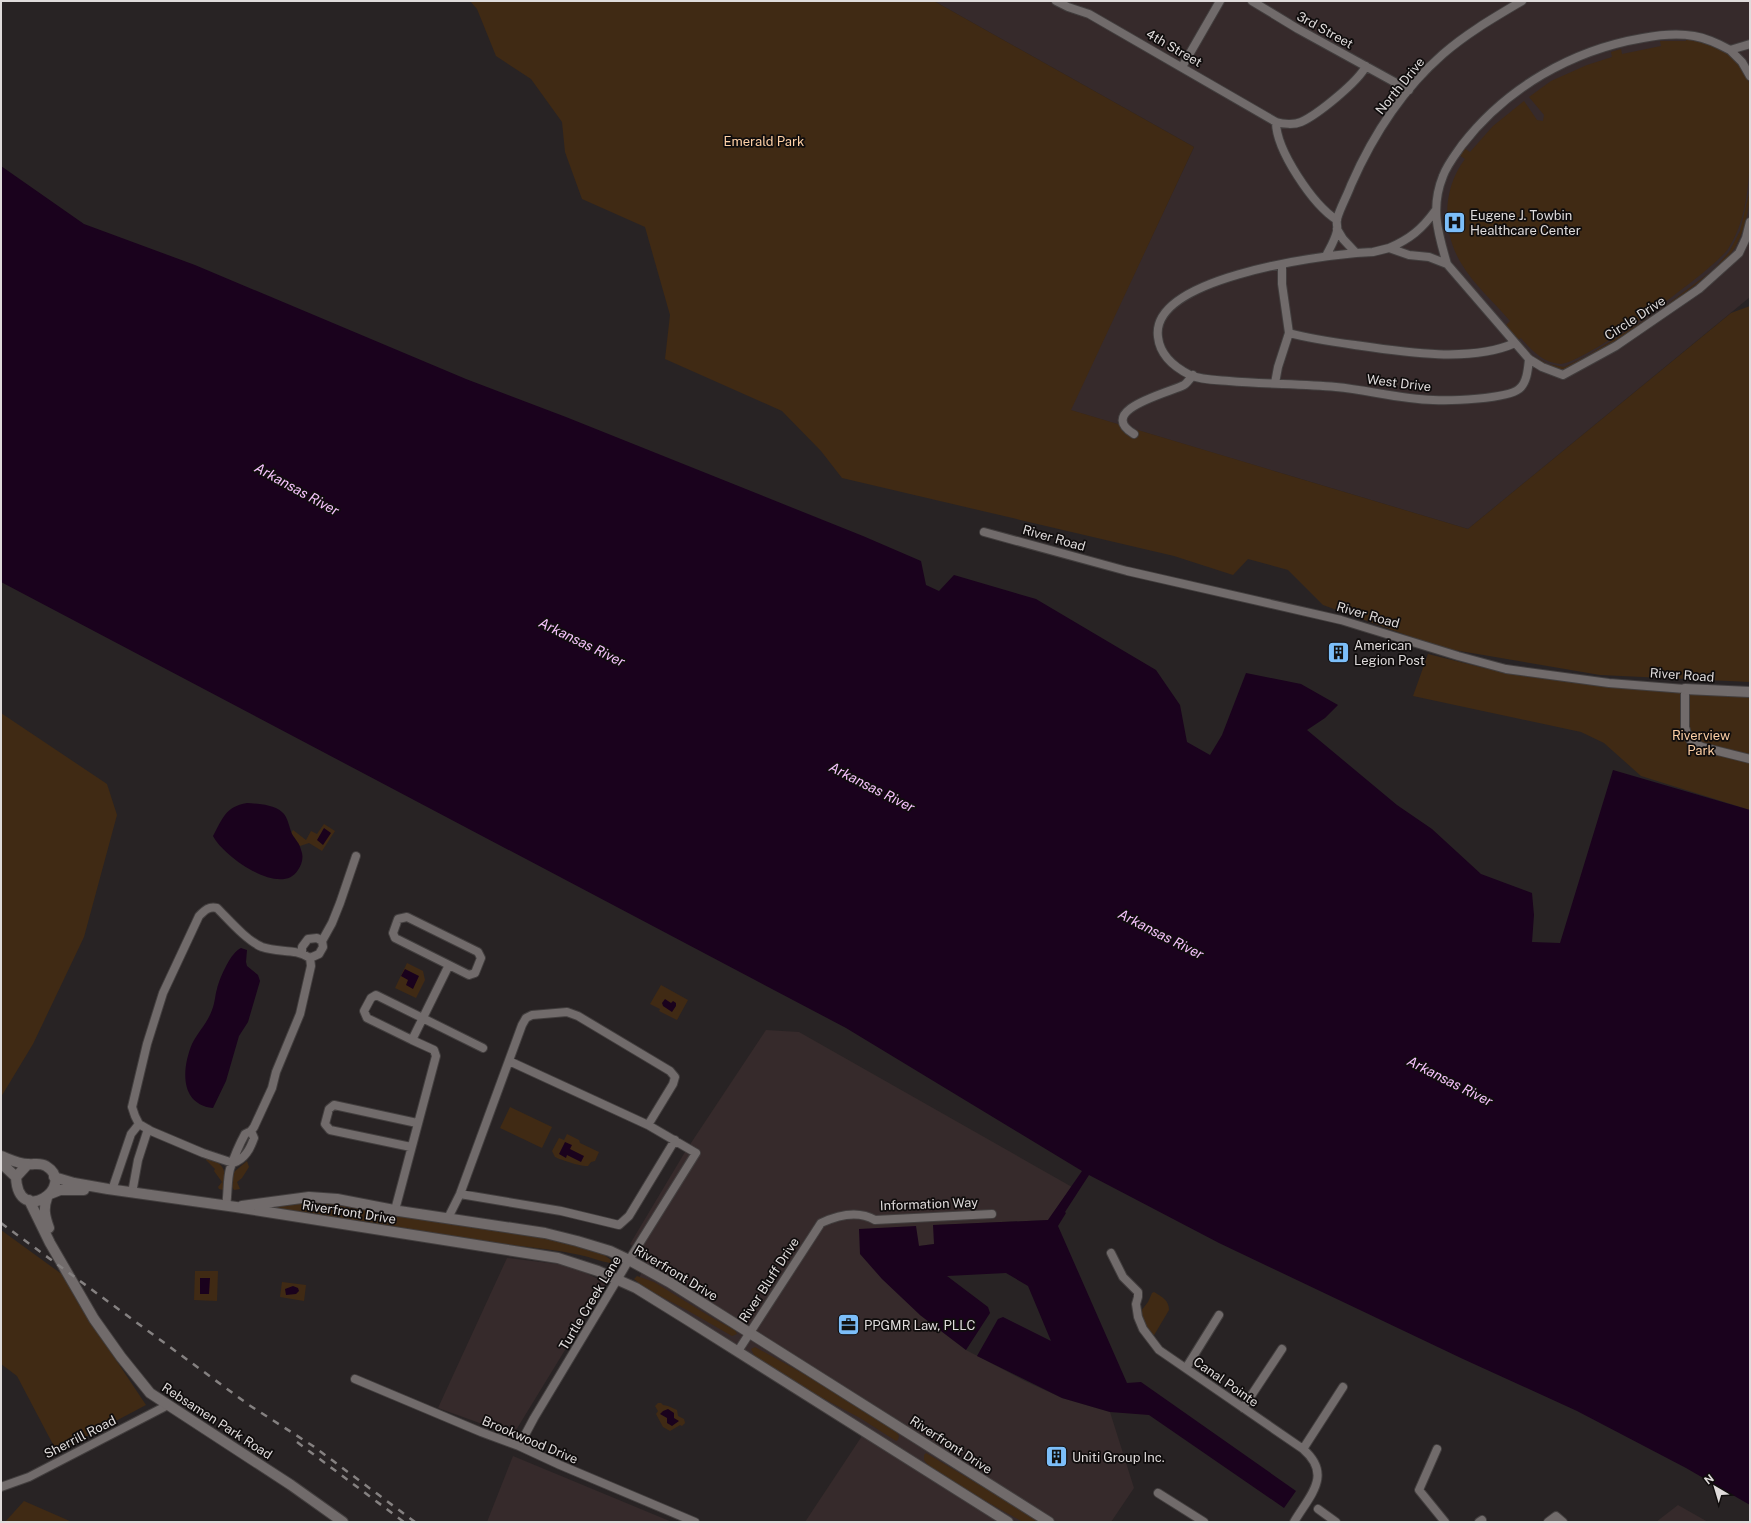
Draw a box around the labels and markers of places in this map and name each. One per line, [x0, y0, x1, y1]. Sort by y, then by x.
place label: Eugene J. Towbin Healthcare Center [1470, 208, 1581, 238]
hospital icon: Eugene J. Towbin Healthcare Center [1441, 209, 1467, 235]
place label: American Legion Post [1354, 638, 1425, 668]
building icon: American Legion Post [1326, 639, 1352, 665]
office icon: PPGMR Law, PLLC [836, 1312, 862, 1338]
place label: PPGMR Law, PLLC [864, 1318, 976, 1333]
building icon: Uniti Group Inc. [1044, 1444, 1070, 1470]
place label: Uniti Group Inc. [1072, 1450, 1165, 1465]

